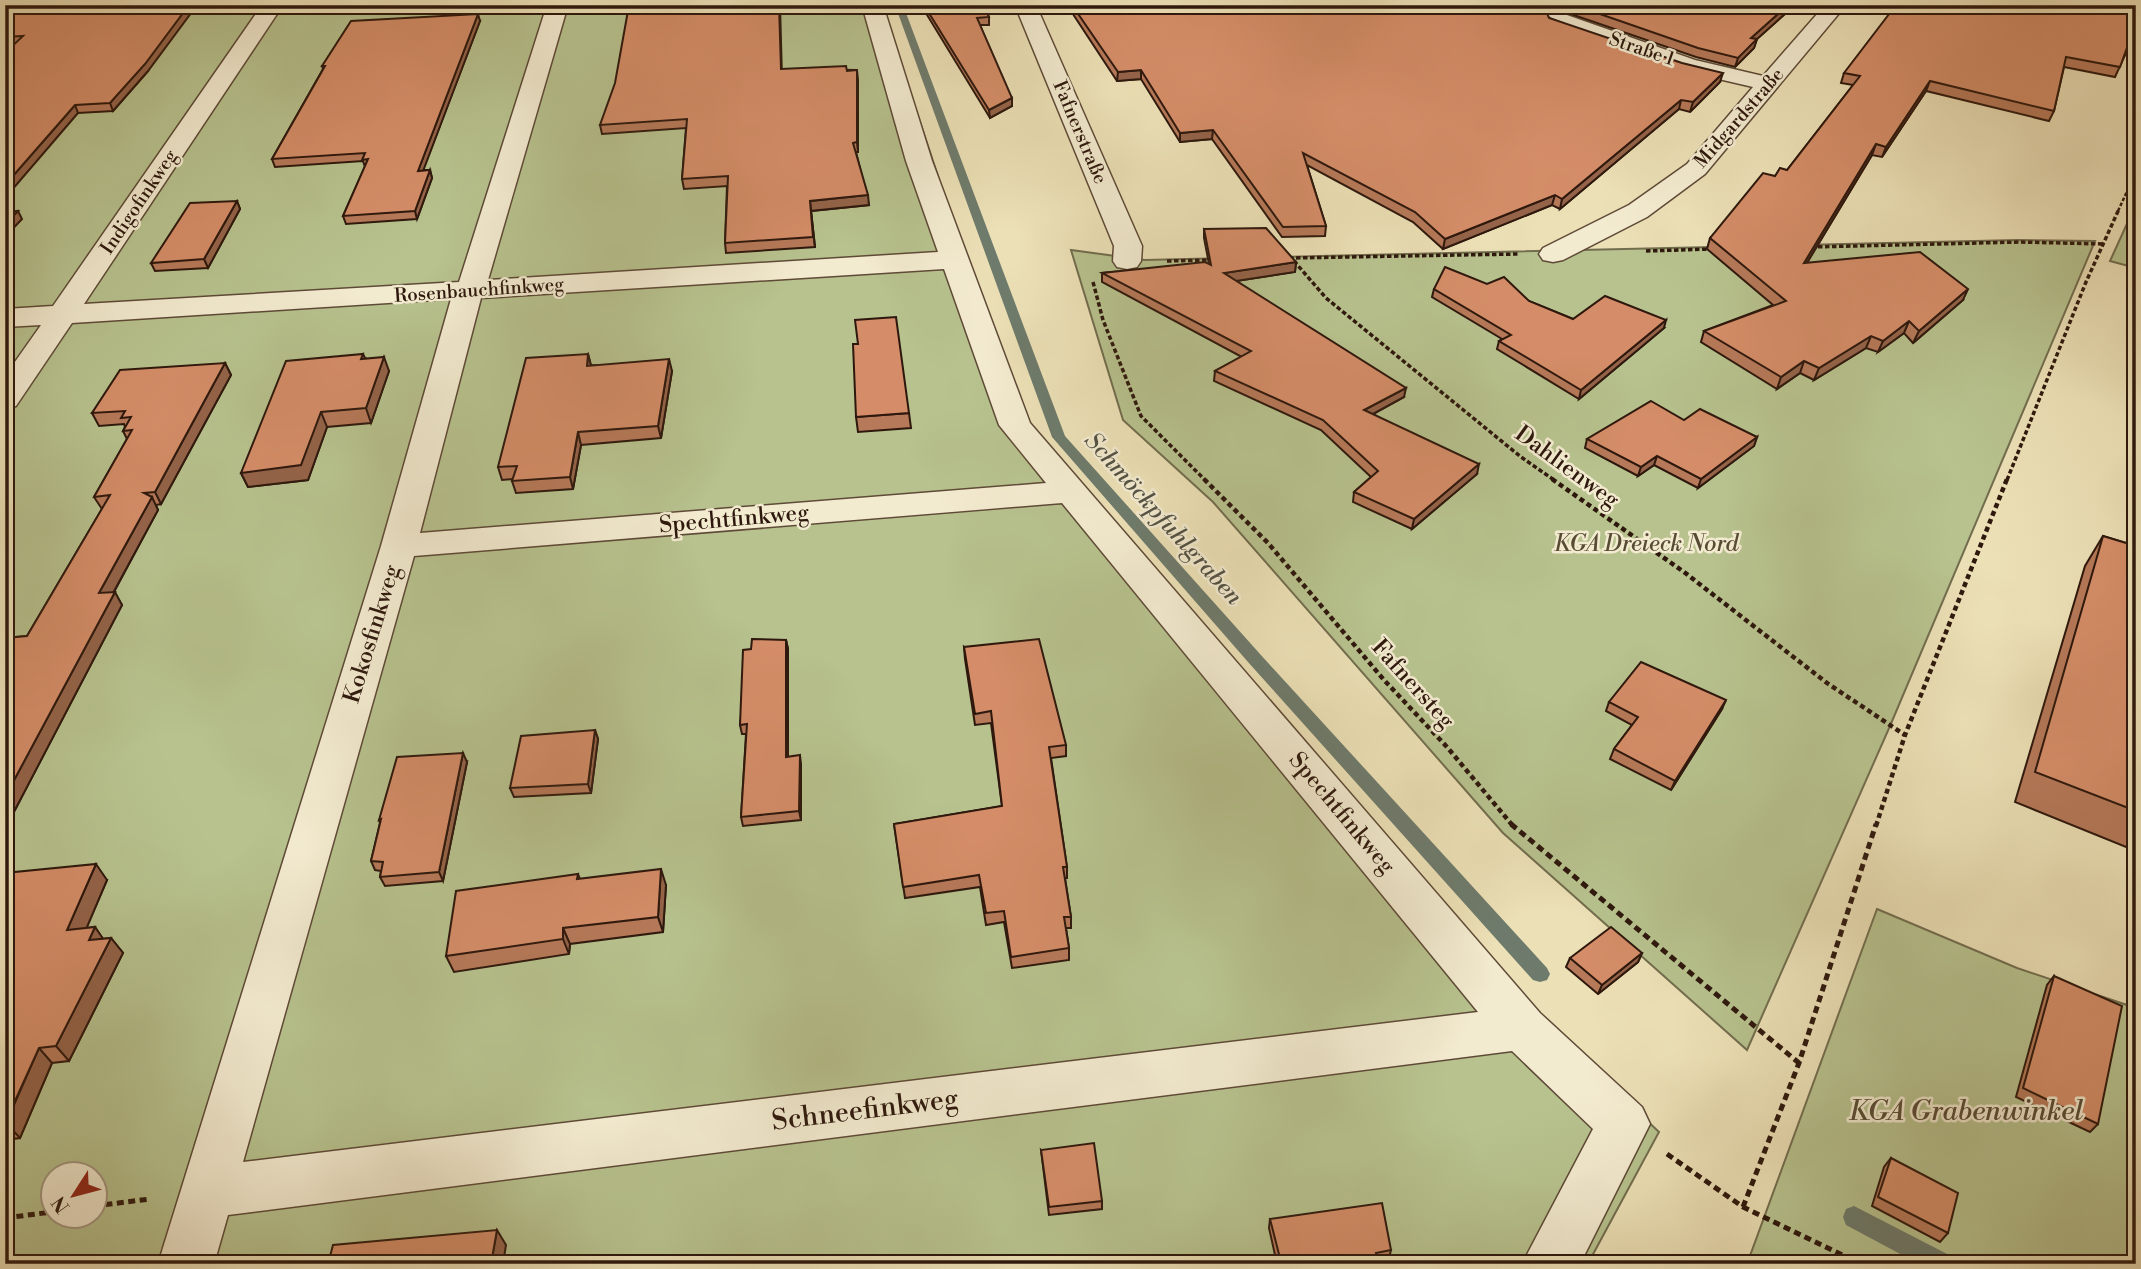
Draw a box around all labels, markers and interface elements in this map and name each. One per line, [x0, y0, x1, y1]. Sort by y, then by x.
street label: Straße 1 [1606, 27, 1678, 71]
street label: Midgardstraße [1689, 63, 1789, 173]
street label: Fafnerstraße [1047, 77, 1113, 187]
street label: Indigofinkweg [95, 145, 183, 259]
street label: Rosenbauchfinkweg [393, 272, 565, 308]
street label: Dahlienweg [1509, 420, 1625, 514]
water label: Schmöckpfuhlgraben [1077, 426, 1249, 612]
street label: Spechtfinkweg [658, 498, 810, 540]
park label: KGA Dreieck Nord [1554, 530, 1739, 558]
street label: Kokosfinkweg [338, 561, 406, 707]
street label: Fafnersteg [1366, 634, 1460, 735]
street label: Spechtfinkweg [1283, 746, 1401, 880]
street label: Schneefinkweg [770, 1081, 961, 1139]
park label: KGA Grabenwinkel [1849, 1094, 2083, 1129]
north arrow [38, 1160, 108, 1230]
text: N [47, 1191, 75, 1218]

